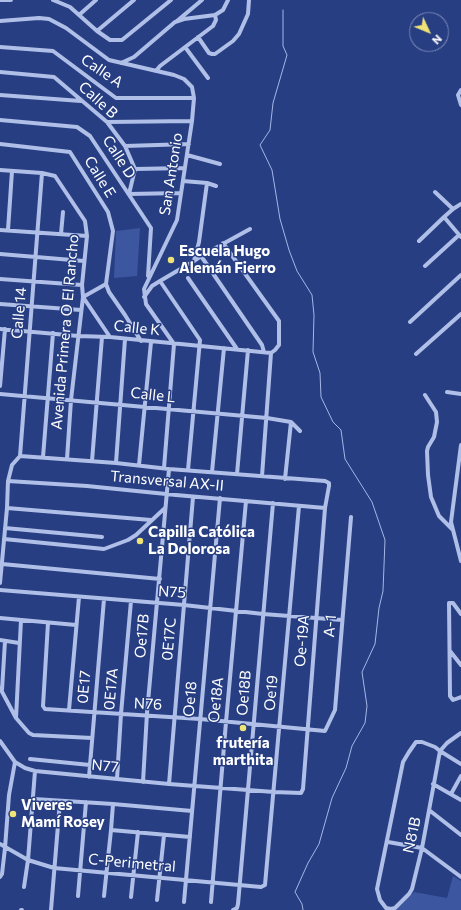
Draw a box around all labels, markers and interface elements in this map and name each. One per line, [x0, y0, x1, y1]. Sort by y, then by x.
north arrow [409, 12, 449, 52]
text: N [430, 32, 445, 47]
street label: Calle A [78, 50, 126, 92]
street label: Calle B [75, 78, 121, 122]
street label: San Antonio [156, 131, 186, 217]
street label: Calle D [98, 132, 140, 182]
street label: Calle E [80, 153, 120, 201]
street label: Avenida Primera O El Rancho [47, 234, 83, 430]
place label: Escuela Hugo Alemán Fierro [179, 242, 276, 277]
marker: Escuela Hugo Alemán Fierro [166, 255, 176, 265]
street label: Calle 14 [8, 286, 30, 340]
street label: Calle K [113, 317, 161, 339]
street label: Calle L [130, 384, 176, 406]
street label: Transversal AX-II [109, 467, 225, 495]
place label: Capilla Católica La Dolorosa [148, 523, 255, 558]
marker: Capilla Católica La Dolorosa [135, 536, 145, 546]
street label: N75 [158, 582, 186, 602]
street label: Oe17B [131, 613, 153, 659]
street label: Oe-19A [291, 614, 313, 668]
street label: A-1 [320, 614, 340, 638]
street label: 0E17C [158, 617, 180, 661]
street label: 0E17A [100, 667, 122, 711]
street label: 0E17 [74, 670, 94, 704]
street label: Oe18B [233, 670, 255, 716]
street label: Oe19 [260, 674, 282, 712]
street label: Oe18A [205, 676, 227, 724]
street label: Oe18 [179, 680, 201, 718]
street label: N76 [133, 694, 163, 714]
marker: frutería marthita [238, 723, 248, 733]
place label: frutería marthita [213, 734, 273, 769]
street label: N77 [91, 756, 119, 776]
place label: Viveres Mamí Rosey [21, 796, 105, 831]
marker: Viveres Mamí Rosey [8, 809, 18, 819]
street label: N81B [399, 815, 425, 855]
street label: C-Perimetral [87, 850, 177, 876]

